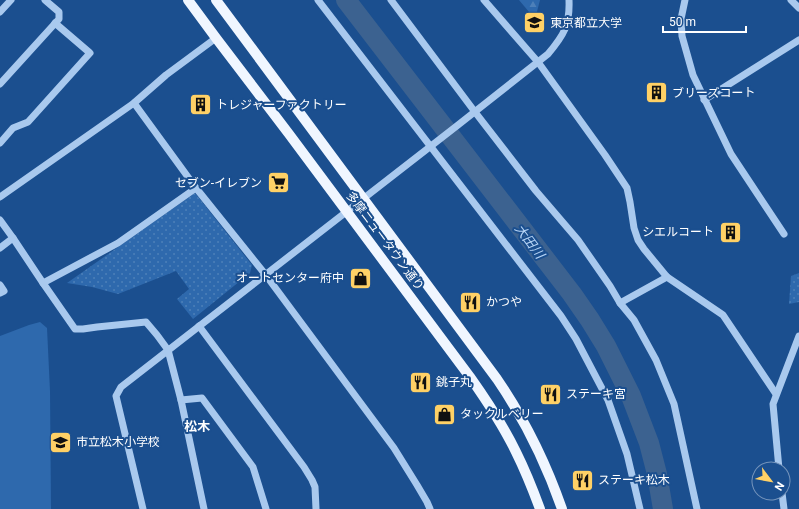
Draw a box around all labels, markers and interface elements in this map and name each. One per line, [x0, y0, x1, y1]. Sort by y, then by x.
scale bar [663, 8, 746, 34]
school or university icon: 東京都立大学 [521, 10, 547, 36]
text: 50 m [669, 15, 696, 29]
place label: 東京都立大学 [550, 16, 622, 30]
building icon: ブリーズコート [643, 80, 669, 106]
place label: ブリーズコート [672, 86, 755, 100]
building icon: トレジャーファクトリー [188, 92, 214, 118]
place label: トレジャーファクトリー [216, 98, 347, 112]
supermarket icon: セブン-イレブン [265, 170, 291, 196]
place label: セブン-イレブン [175, 176, 262, 190]
street label: 多摩ニュータウン通り [343, 189, 427, 293]
building icon: シエルコート [717, 219, 743, 245]
water label: 大田川 [512, 221, 549, 263]
place label: シエルコート [642, 225, 714, 239]
shop icon: オートセンター府中 [347, 265, 373, 291]
place label: オートセンター府中 [236, 271, 344, 285]
restaurant icon: かつや [458, 289, 484, 315]
place label: かつや [486, 295, 522, 309]
restaurant icon: 銚子丸 [408, 369, 434, 395]
place label: 銚子丸 [436, 375, 472, 389]
restaurant icon: ステーキ宮 [538, 381, 564, 407]
place label: ステーキ宮 [566, 387, 626, 401]
shop icon: タックルベリー [431, 401, 457, 427]
place label: タックルベリー [460, 407, 544, 421]
district label: 松木 [184, 419, 211, 434]
school or university icon: 市立松木小学校 [48, 429, 74, 455]
place label: 市立松木小学校 [76, 435, 160, 449]
north arrow [751, 461, 791, 501]
restaurant icon: ステーキ松木 [570, 467, 596, 493]
place label: ステーキ松木 [598, 473, 670, 487]
text: N [771, 479, 787, 493]

